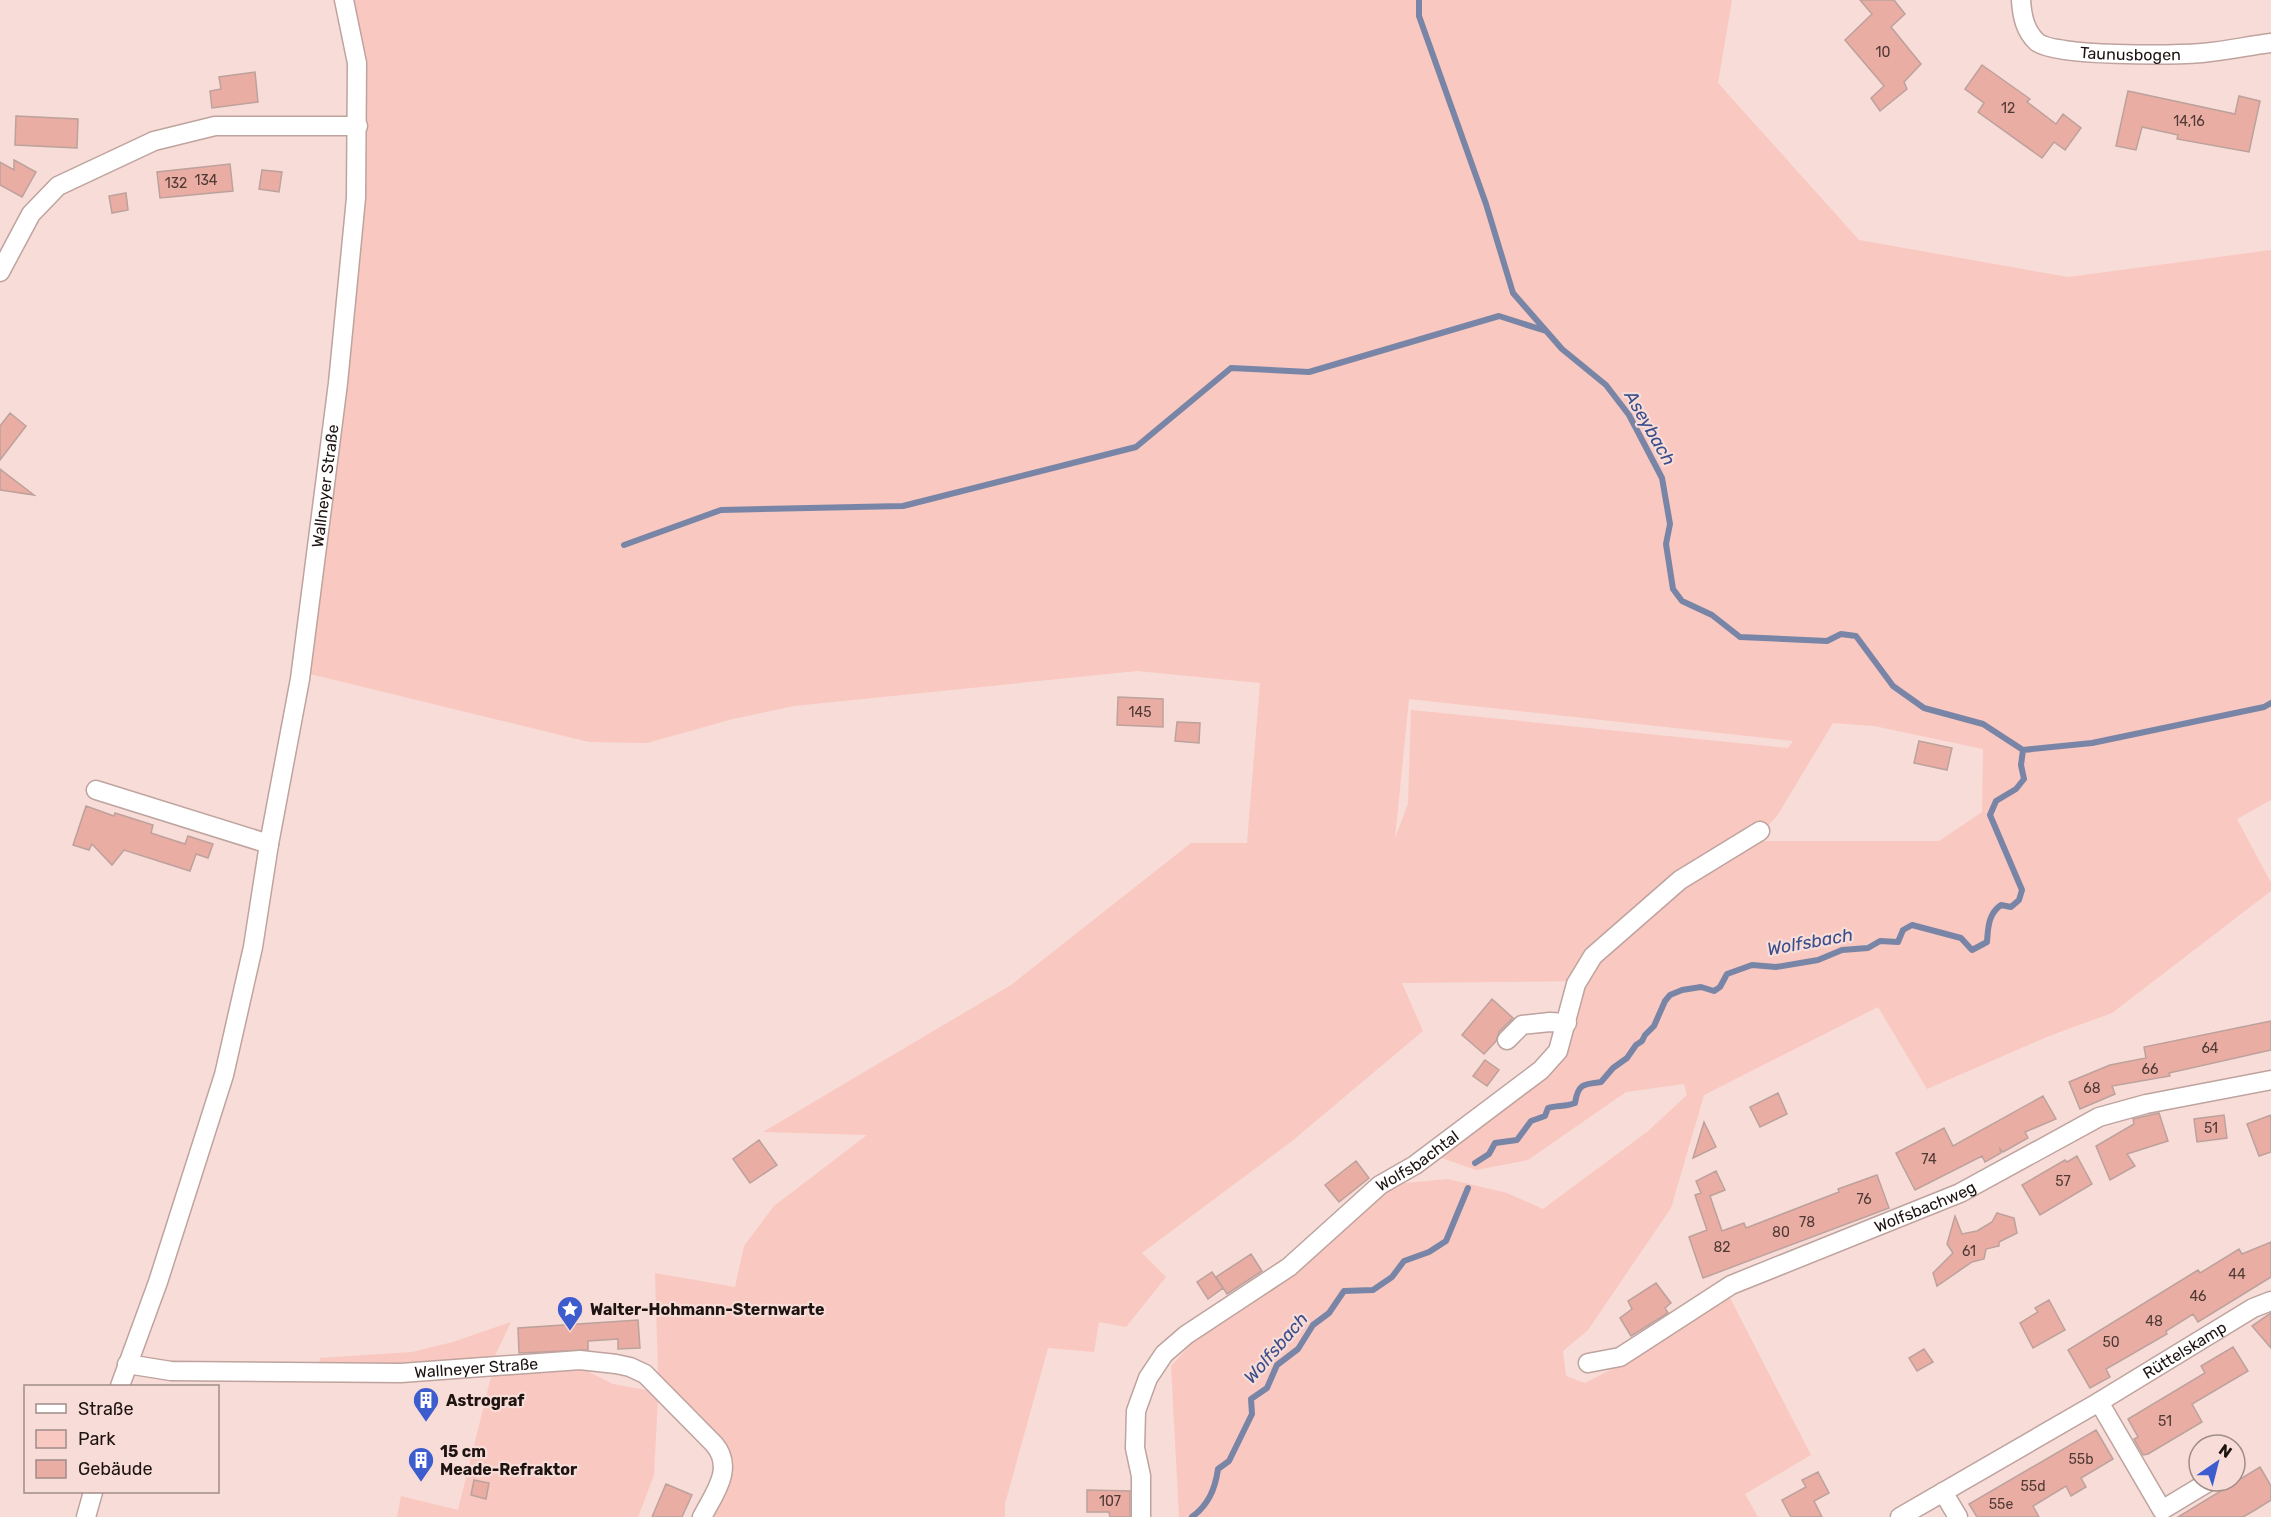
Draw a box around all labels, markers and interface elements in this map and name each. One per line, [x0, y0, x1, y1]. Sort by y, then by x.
street label: Taunusbogen [2079, 43, 2181, 64]
house number: 10 [1876, 44, 1891, 61]
house number: 12 [2001, 100, 2015, 117]
house number: 14,16 [2173, 113, 2205, 130]
house number: 134 [194, 172, 218, 189]
house number: 132 [165, 175, 187, 192]
water label: Aseybach [1619, 386, 1680, 469]
street label: Wallneyer Straße [308, 423, 343, 549]
house number: 145 [1128, 704, 1152, 721]
water label: Wolfsbach [1765, 924, 1855, 960]
house number: 64 [2201, 1040, 2219, 1057]
house number: 66 [2142, 1061, 2158, 1078]
house number: 68 [2083, 1080, 2101, 1097]
house number: 51 [2204, 1120, 2218, 1137]
street label: Wolfsbachtal [1373, 1127, 1463, 1195]
house number: 74 [1921, 1151, 1937, 1168]
house number: 57 [2055, 1173, 2071, 1190]
street label: Wolfsbachweg [1872, 1177, 1979, 1236]
house number: 76 [1856, 1191, 1872, 1208]
house number: 78 [1799, 1214, 1815, 1231]
house number: 80 [1772, 1224, 1790, 1241]
house number: 82 [1713, 1239, 1731, 1256]
house number: 61 [1962, 1243, 1976, 1260]
house number: 44 [2228, 1266, 2246, 1283]
house number: 46 [2189, 1288, 2207, 1305]
place icon: Walter-Hohmann-Sternwarte [555, 1294, 585, 1332]
place label: Walter-Hohmann-Sternwarte [590, 1300, 825, 1319]
water label: Wolfsbach [1239, 1308, 1313, 1388]
house number: 48 [2145, 1313, 2163, 1330]
street label: Rüttelskamp [2140, 1318, 2230, 1383]
house number: 50 [2102, 1334, 2120, 1351]
street label: Wallneyer Straße [414, 1354, 539, 1382]
legend [24, 1385, 219, 1493]
building icon: Astrograf [411, 1385, 441, 1423]
place label: Astrograf [446, 1391, 525, 1410]
text: Straße [78, 1398, 134, 1420]
house number: 51 [2158, 1413, 2172, 1430]
text: Park [78, 1428, 116, 1450]
north arrow [2187, 1433, 2247, 1493]
text: N [2215, 1440, 2235, 1462]
place label: 15 cm Meade-Refraktor [440, 1442, 578, 1479]
building icon: 15 cm Meade-Refraktor [406, 1445, 436, 1483]
house number: 55b [2069, 1451, 2093, 1468]
text: Gebäude [78, 1458, 153, 1480]
house number: 55d [2021, 1478, 2045, 1495]
house number: 107 [1099, 1493, 1121, 1510]
house number: 55e [1989, 1496, 2013, 1513]

